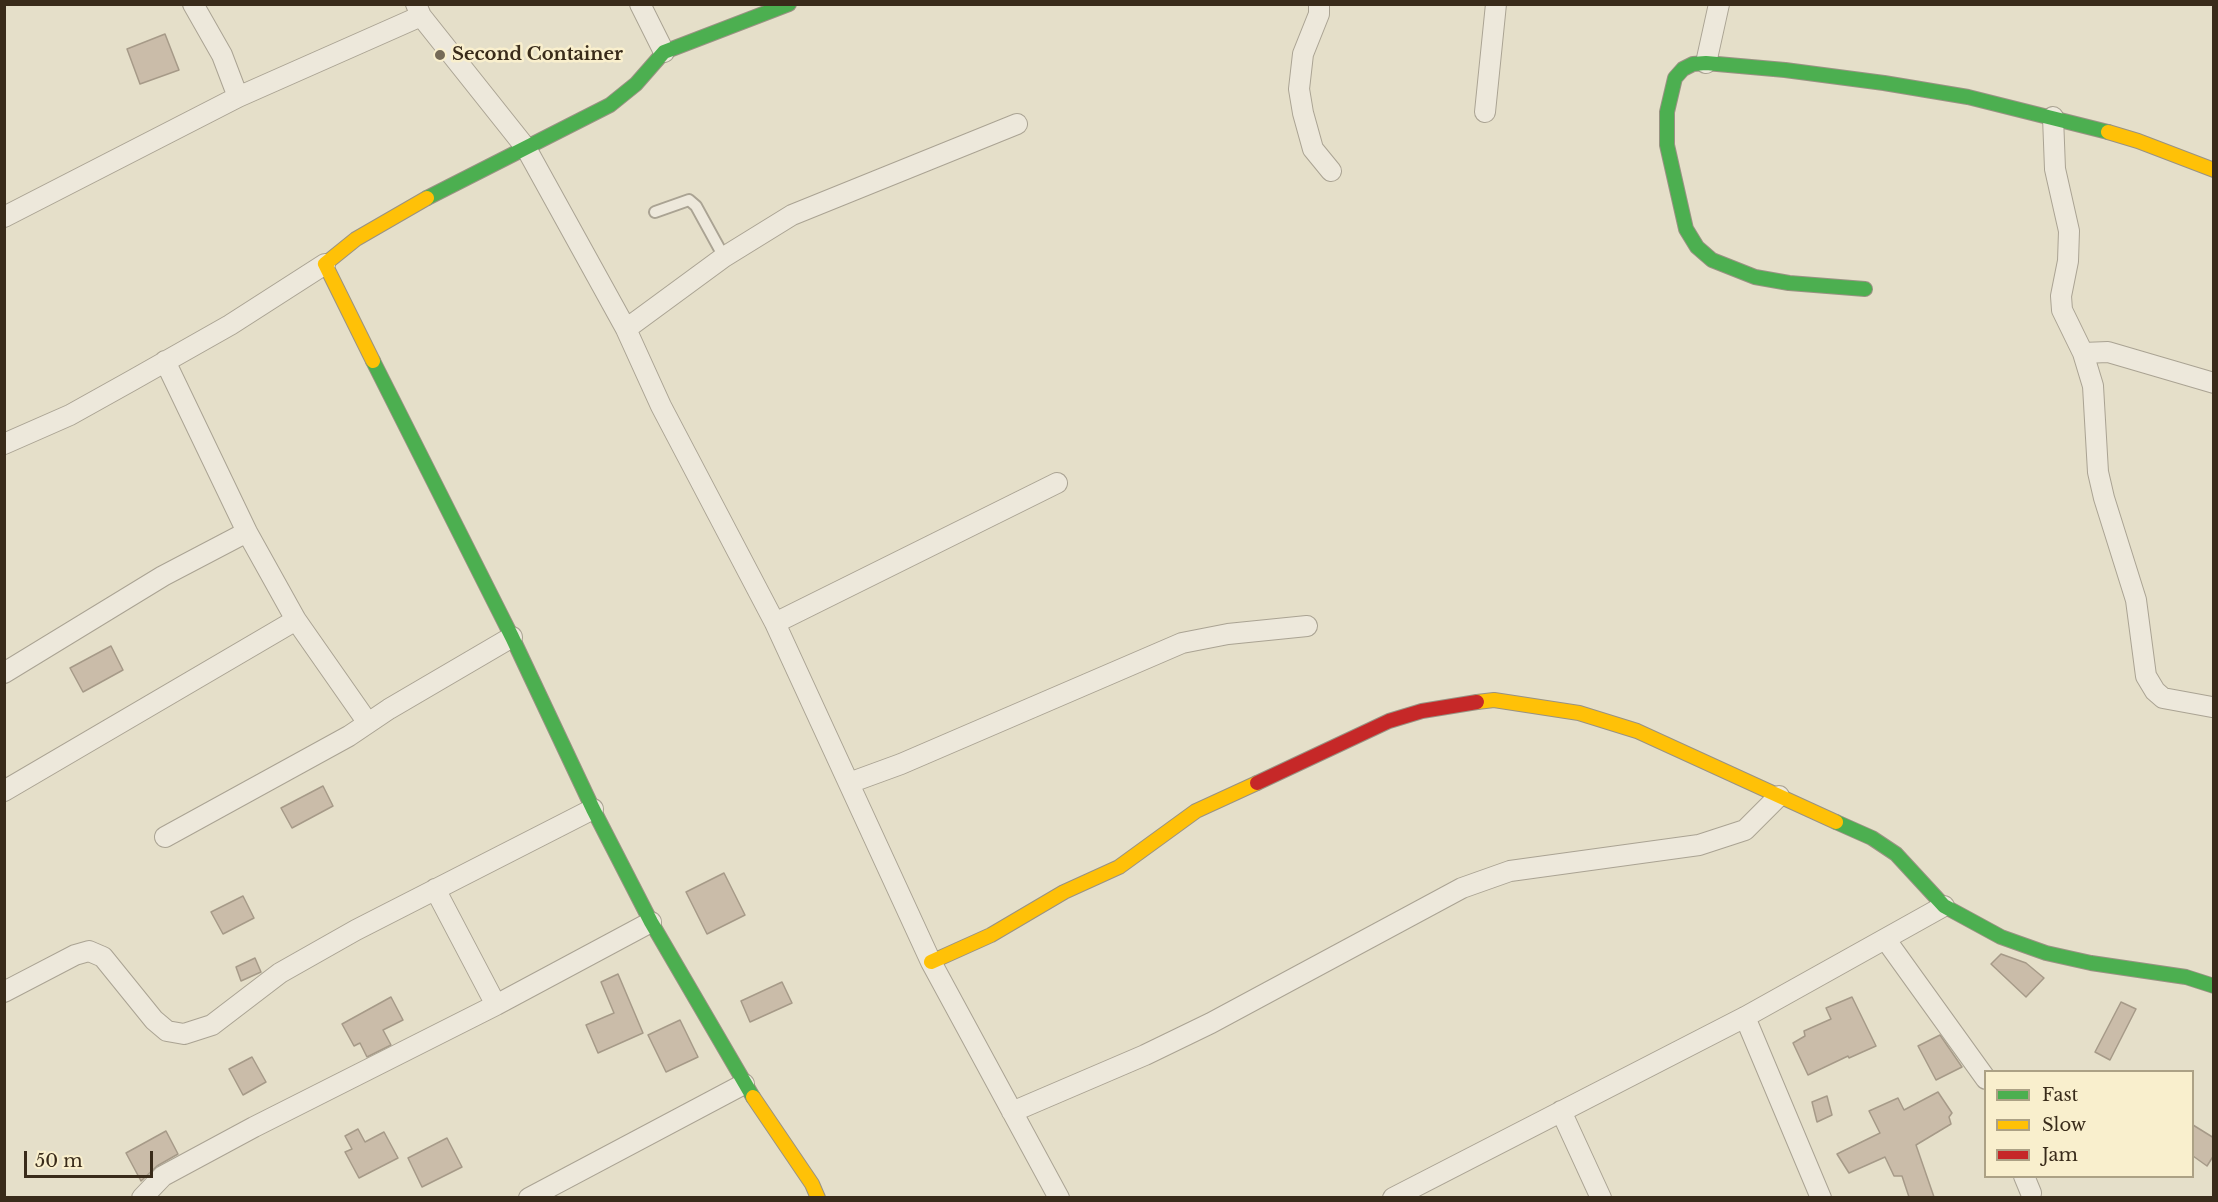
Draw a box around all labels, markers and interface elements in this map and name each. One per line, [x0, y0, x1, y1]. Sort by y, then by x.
place label: Second Container [452, 44, 623, 66]
marker: Second Container [433, 48, 447, 62]
legend [1984, 1070, 2194, 1178]
text: Fast [2042, 1084, 2078, 1106]
text: Slow [2042, 1114, 2086, 1136]
scale bar [27, 1139, 156, 1177]
text: Jam [2042, 1144, 2078, 1166]
text: 50 m [35, 1150, 83, 1172]

